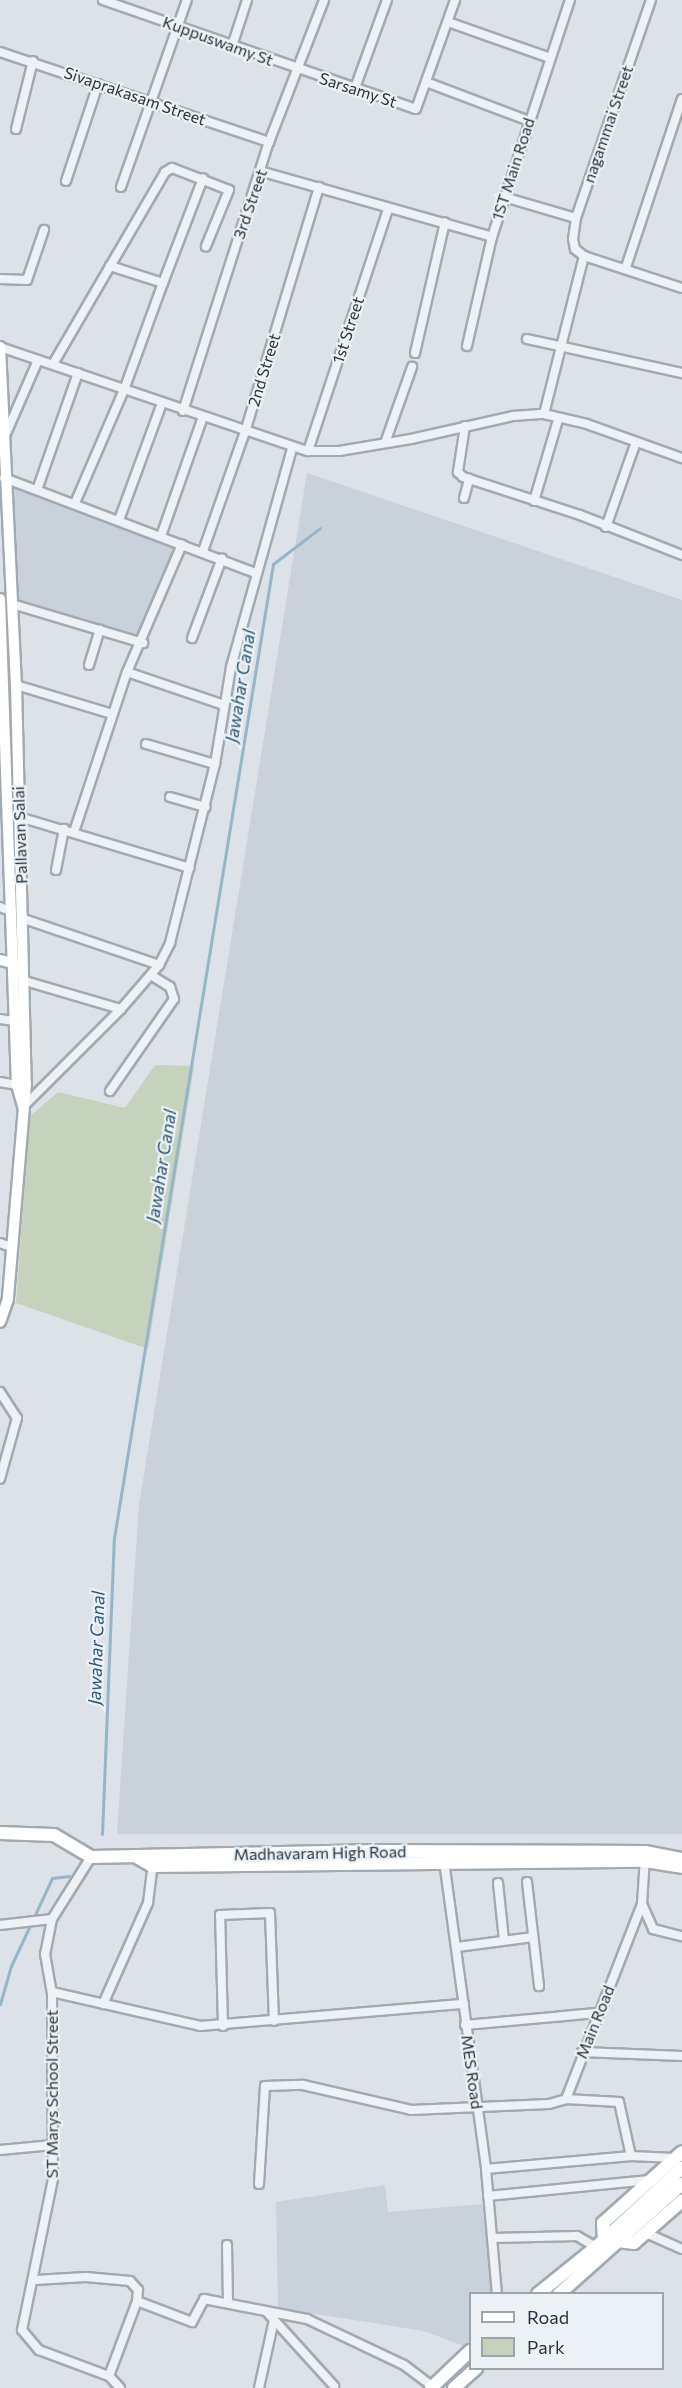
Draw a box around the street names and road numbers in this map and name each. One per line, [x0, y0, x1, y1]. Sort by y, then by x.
street label: Kuppuswamy St [160, 12, 276, 70]
street label: Sivaprakasam Street [61, 63, 209, 129]
street label: nagammai Street [579, 63, 637, 185]
street label: Sarsamy St [317, 68, 399, 112]
street label: 1ST Main Road [487, 115, 539, 223]
street label: 3rd Street [229, 166, 271, 242]
street label: 1st Street [328, 294, 368, 366]
street label: 2nd Street [244, 331, 284, 409]
street label: Pallavan Salai [9, 786, 31, 884]
street label: Madhavaram High Road [234, 1842, 406, 1864]
street label: Main Road [572, 1983, 618, 2061]
street label: ST Marys School Street [42, 2010, 62, 2178]
street label: MES Road [457, 2034, 487, 2110]

